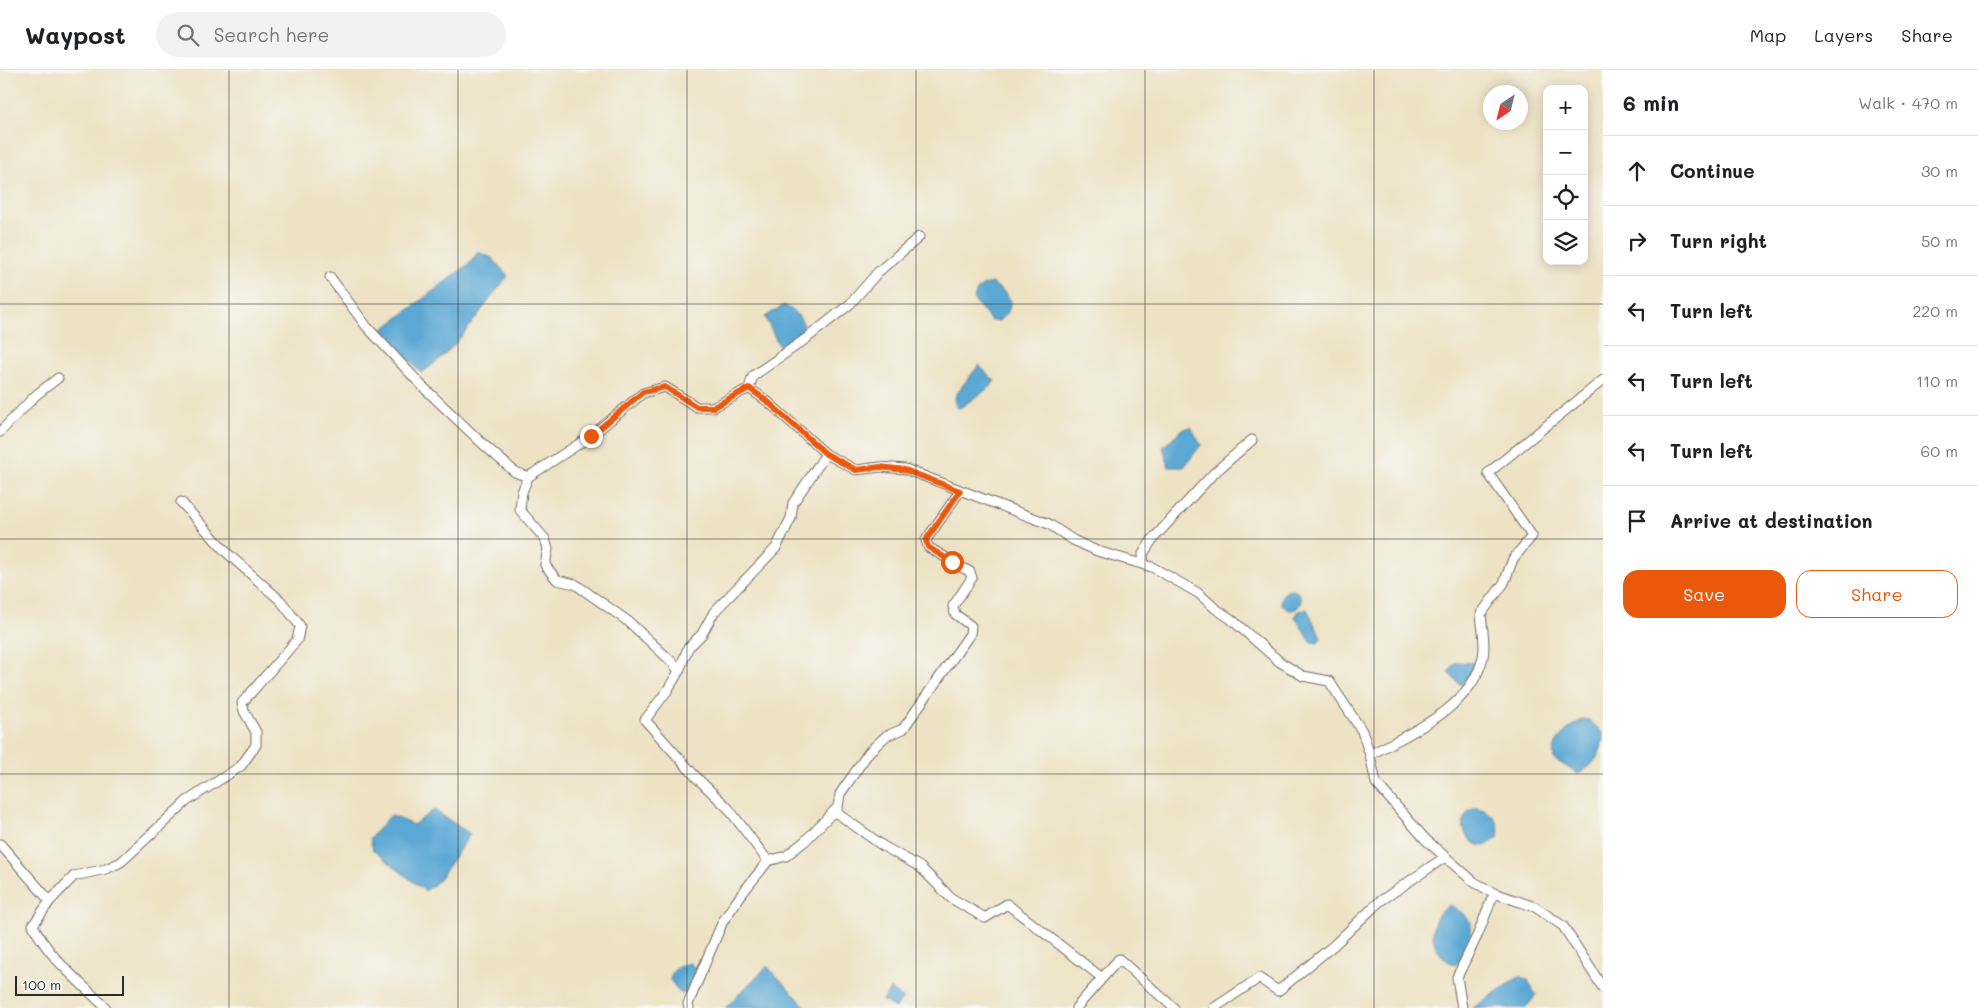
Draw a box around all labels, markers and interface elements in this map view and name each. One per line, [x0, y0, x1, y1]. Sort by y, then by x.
search box [156, 12, 506, 57]
text: Waypost [25, 19, 126, 50]
icon: search [174, 21, 202, 49]
text: Search here [214, 22, 329, 47]
text: Map [1750, 23, 1786, 47]
text: Layers [1814, 23, 1873, 47]
text: Share [1901, 23, 1953, 47]
north arrow [1483, 85, 1528, 130]
map controls [1543, 85, 1588, 265]
button: + [1543, 85, 1588, 130]
text: 6 min [1623, 89, 1679, 116]
text: Walk · 470 m [1858, 92, 1958, 113]
button: − [1543, 130, 1588, 175]
icon: ahead [1623, 157, 1651, 185]
text: Continue [1670, 158, 1755, 183]
text: 30 m [1921, 160, 1958, 181]
button: locate [1543, 175, 1588, 220]
button: layers [1543, 220, 1588, 265]
icon: right [1623, 227, 1651, 255]
text: Turn right [1670, 228, 1767, 253]
text: 50 m [1921, 230, 1958, 251]
icon: left [1623, 297, 1651, 325]
text: Turn left [1670, 298, 1753, 323]
text: 220 m [1912, 300, 1958, 321]
icon: left [1623, 367, 1651, 395]
text: Turn left [1670, 368, 1753, 393]
text: 110 m [1916, 370, 1958, 391]
route end [580, 425, 603, 448]
icon: left [1623, 437, 1651, 465]
text: Turn left [1670, 438, 1753, 463]
text: 60 m [1921, 440, 1958, 461]
icon: arrive [1623, 507, 1651, 535]
text: Arrive at destination [1670, 508, 1873, 533]
route start [941, 551, 964, 574]
button: Save [1623, 570, 1786, 618]
button: Share [1796, 570, 1958, 618]
scale bar [15, 973, 124, 996]
text: 100 m [22, 975, 61, 994]

